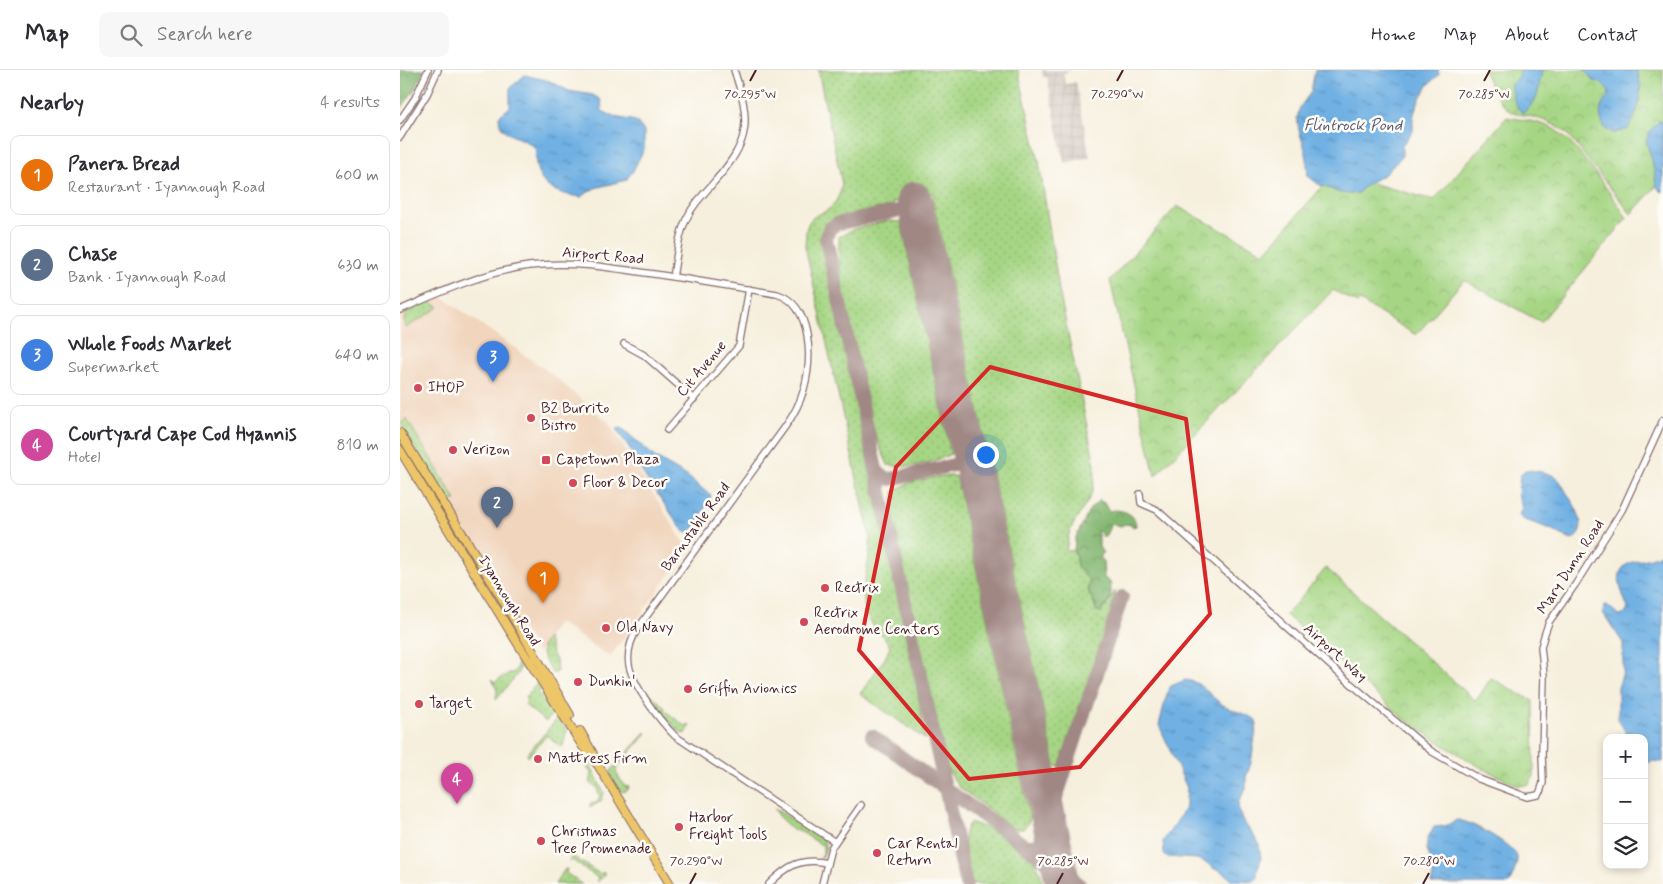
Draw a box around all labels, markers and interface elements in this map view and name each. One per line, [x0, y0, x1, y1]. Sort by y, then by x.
search box [99, 12, 449, 57]
text: Map [25, 19, 69, 50]
icon: search [117, 21, 145, 49]
text: Search here [157, 22, 253, 47]
text: Home [1371, 23, 1416, 47]
text: Map [1444, 23, 1477, 47]
text: About [1505, 23, 1549, 47]
text: Contact [1577, 23, 1638, 47]
text: 70.295°W [724, 87, 776, 103]
text: 70.290°W [1091, 87, 1143, 103]
text: 70.285°W [1458, 87, 1510, 103]
text: Nearby [20, 89, 84, 117]
text: 4 results [320, 92, 380, 113]
water label: Flintrock Pond [1304, 115, 1403, 136]
text: Panera Bread [68, 152, 180, 177]
text: 1 [33, 165, 41, 186]
text: 600 m [335, 165, 379, 186]
text: Restaurant · Iyannough Road [68, 177, 265, 198]
text: Chase [68, 242, 117, 267]
street label: Airport Road [561, 242, 645, 270]
text: 2 [33, 255, 41, 276]
text: 630 m [337, 255, 379, 276]
text: Bank · Iyannough Road [68, 267, 226, 288]
text: Whole Foods Market [68, 332, 231, 357]
street label: Cit Avenue [673, 336, 732, 401]
pin: 3 [477, 341, 509, 382]
text: 3 [33, 345, 41, 366]
text: 640 m [334, 345, 379, 366]
text: Supermarket [68, 357, 159, 378]
place label: IHOP [428, 378, 465, 398]
marker: IHOP [412, 382, 424, 394]
place label: B2 Burrito Bistro [541, 399, 609, 436]
marker: B2 Burrito Bistro [525, 412, 537, 424]
text: Courtyard Cape Cod Hyannis [68, 422, 296, 447]
text: 4 [32, 435, 42, 456]
text: 810 m [336, 435, 379, 456]
place label: Verizon [463, 440, 510, 460]
your location [973, 442, 999, 468]
marker: Verizon [447, 444, 459, 456]
text: Hotel [68, 447, 101, 468]
place label: Capetown Plaza [556, 450, 659, 470]
marker: Capetown Plaza [540, 454, 552, 466]
place label: Floor & Decor [583, 473, 667, 493]
marker: Floor & Decor [567, 477, 579, 489]
street label: Barnstable Road [657, 478, 735, 576]
pin: 2 [481, 487, 513, 528]
street label: Mary Dunn Road [1533, 516, 1609, 618]
street label: Iyannough Road [473, 552, 545, 650]
pin: 1 [527, 562, 559, 603]
place label: Rectrix [835, 578, 880, 598]
marker: Rectrix [819, 582, 831, 594]
place label: Rectrix Aerodrome Centers [814, 603, 939, 640]
marker: Rectrix Aerodrome Centers [798, 616, 810, 628]
place label: Old Navy [616, 618, 674, 638]
street label: Airport Way [1299, 619, 1371, 687]
marker: Old Navy [600, 622, 612, 634]
place label: Dunkin' [588, 672, 636, 692]
marker: Dunkin' [572, 676, 584, 688]
place label: Griffin Avionics [698, 679, 797, 699]
marker: Griffin Avionics [682, 683, 694, 695]
place label: Target [429, 694, 473, 715]
marker: Target [413, 698, 425, 710]
map controls [1603, 734, 1648, 869]
button: + [1603, 734, 1648, 779]
place label: Mattress Firm [548, 749, 647, 769]
marker: Mattress Firm [532, 753, 544, 765]
pin: 4 [441, 763, 473, 804]
button: − [1603, 779, 1648, 824]
place label: Harbor Freight Tools [689, 808, 767, 845]
marker: Harbor Freight Tools [673, 821, 685, 833]
place label: Christmas Tree Promenade [551, 822, 652, 859]
button: layers [1603, 824, 1648, 869]
place label: Car Rental Return [887, 834, 958, 871]
marker: Christmas Tree Promenade [535, 835, 547, 847]
marker: Car Rental Return [871, 847, 883, 859]
text: 70.290°W [670, 854, 722, 870]
text: 70.285°W [1037, 854, 1089, 870]
text: 70.280°W [1403, 854, 1455, 870]

